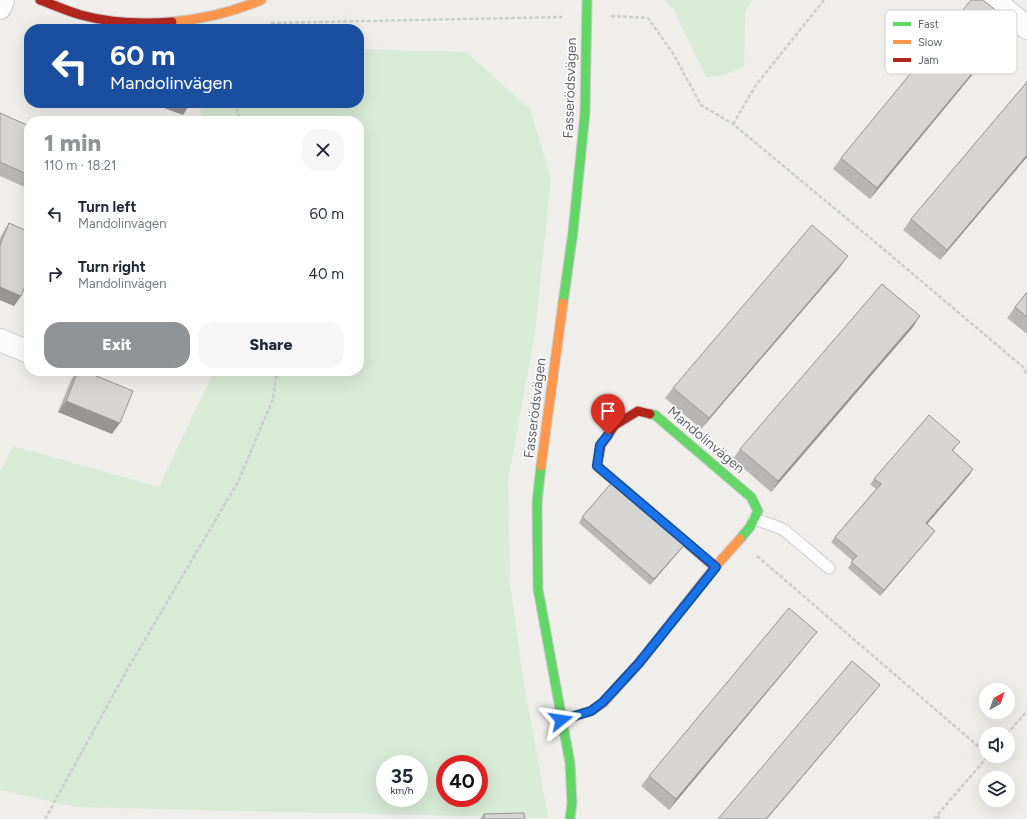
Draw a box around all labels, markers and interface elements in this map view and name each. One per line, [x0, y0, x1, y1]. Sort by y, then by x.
legend [885, 10, 1017, 74]
text: Fast [918, 18, 939, 31]
text: Slow [918, 36, 942, 49]
street label: Fasserödsvägen [560, 37, 580, 139]
text: 60 m [110, 38, 175, 72]
icon: left [44, 40, 96, 92]
text: Jam [918, 54, 939, 67]
text: Mandolinvägen [110, 72, 232, 94]
text: 1 min [44, 128, 101, 157]
button: close [302, 129, 344, 171]
text: 110 m · 18:21 [44, 158, 116, 173]
text: Turn left [78, 198, 136, 216]
icon: left [44, 203, 66, 225]
text: 60 m [309, 205, 344, 223]
text: Mandolinvägen [78, 216, 166, 231]
text: Turn right [78, 258, 146, 276]
icon: right [44, 263, 66, 285]
text: 40 m [309, 265, 344, 283]
text: Mandolinvägen [78, 276, 166, 291]
button: Exit [44, 322, 190, 368]
button: Share [198, 322, 344, 368]
street label: Fasserödsvägen [520, 357, 550, 459]
pin [591, 394, 625, 435]
icon: arrive [597, 400, 619, 422]
street label: Mandolinvägen [664, 403, 748, 477]
north arrow [979, 683, 1015, 719]
map controls [979, 683, 1015, 807]
position arrow [540, 699, 582, 741]
button: sound [979, 727, 1015, 763]
speed limit sign: 40 [436, 755, 488, 807]
text: 35 [391, 764, 413, 788]
button: layers [979, 771, 1015, 807]
text: km/h [391, 784, 413, 797]

